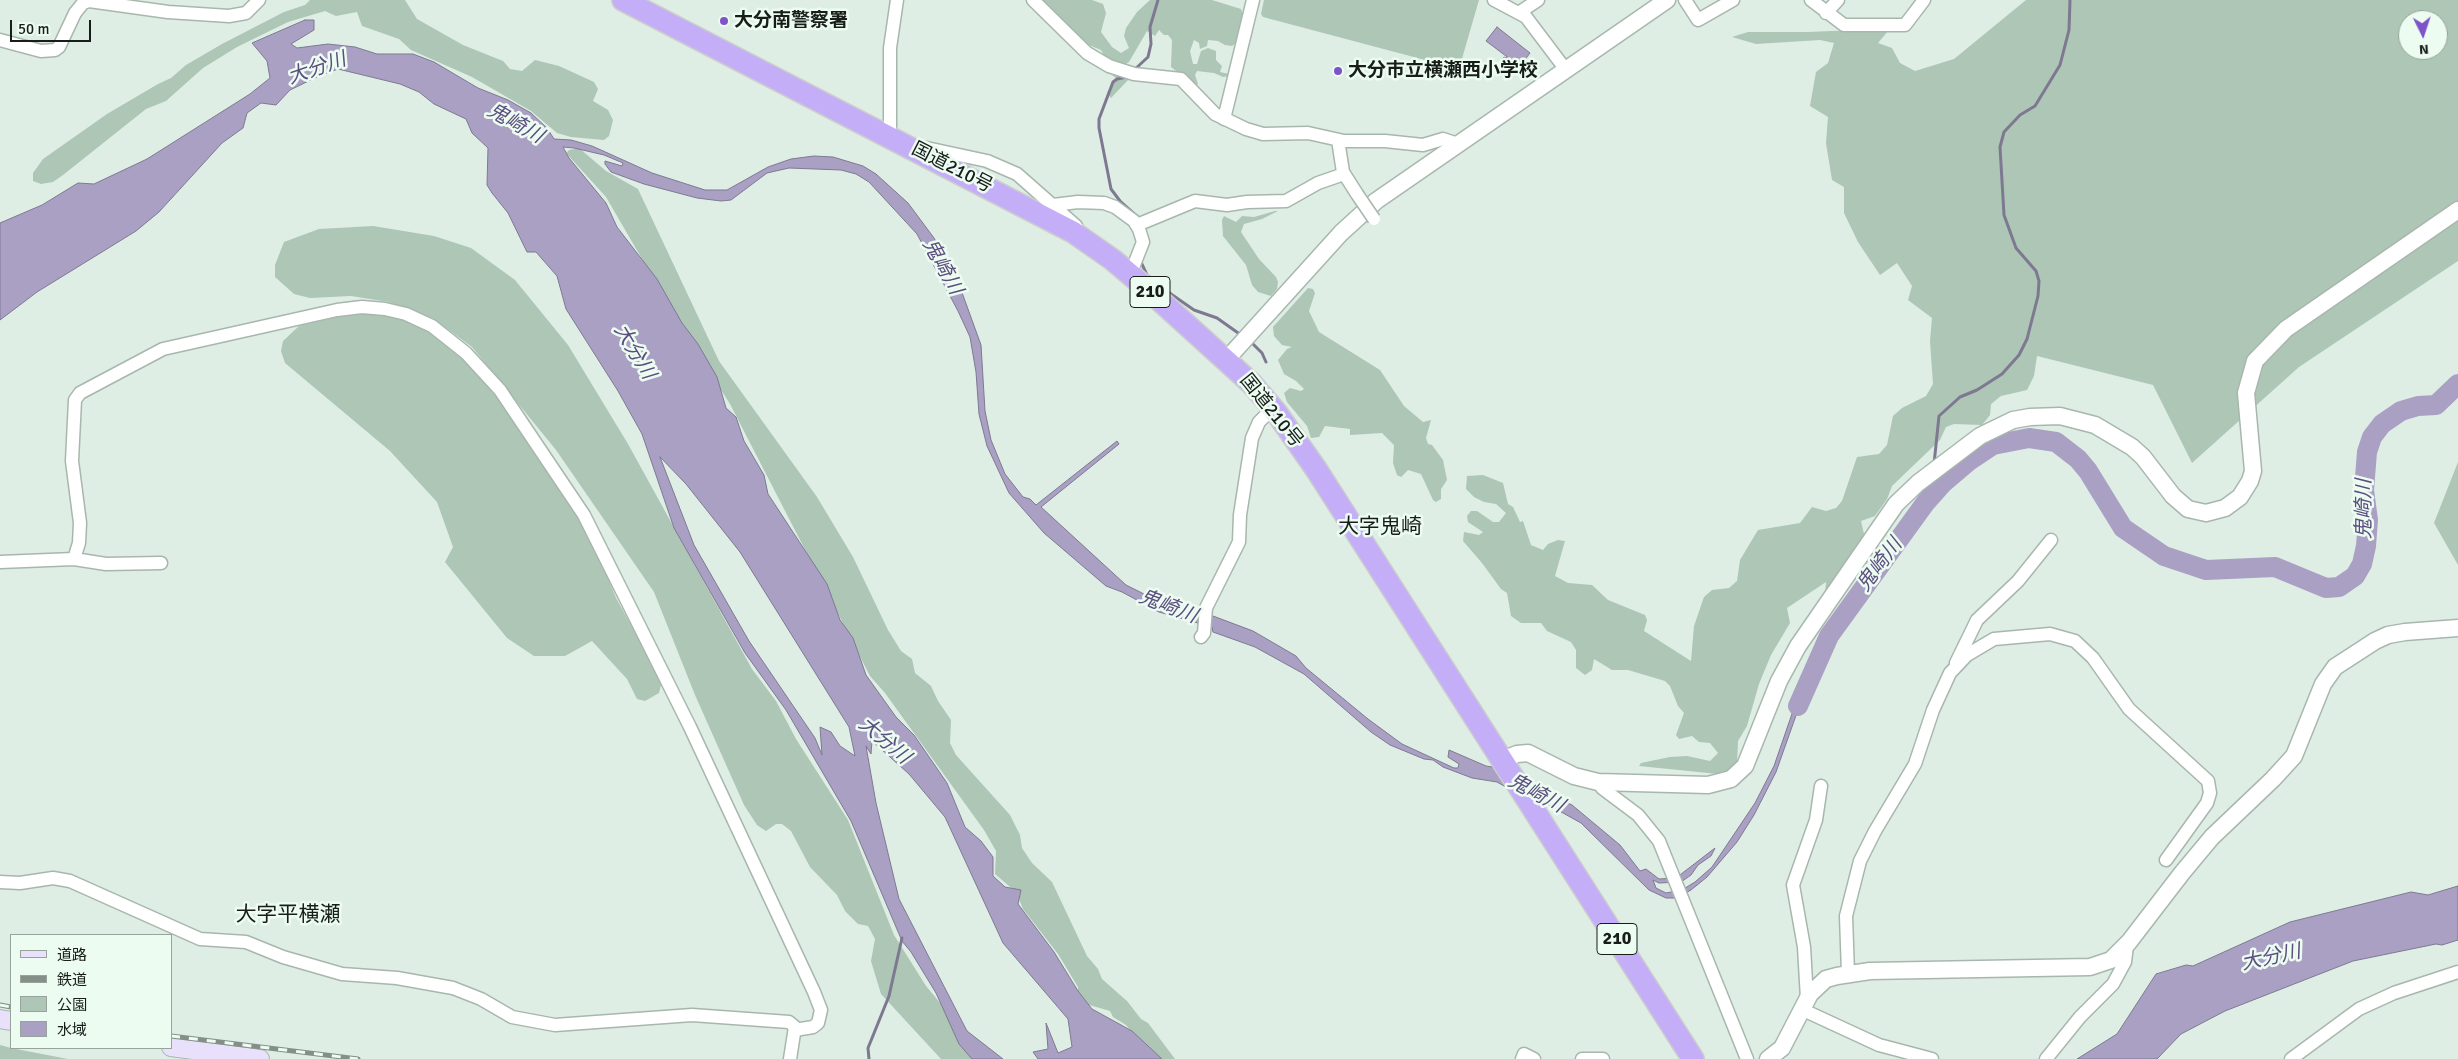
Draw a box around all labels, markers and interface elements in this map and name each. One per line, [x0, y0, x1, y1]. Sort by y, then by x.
scale bar [12, 10, 94, 42]
place label: 大分南警察署 [734, 10, 848, 32]
north arrow [2398, 10, 2448, 60]
marker: 大分南警察署 [718, 15, 730, 27]
text: 50 m [18, 20, 49, 38]
text: N [2419, 41, 2429, 58]
water label: 大分川 [285, 48, 349, 90]
place label: 大分市立横瀬西小学校 [1348, 60, 1538, 82]
marker: 大分市立横瀬西小学校 [1332, 65, 1344, 77]
water label: 鬼崎川 [483, 99, 547, 149]
street label: 国道210号 [908, 138, 996, 198]
water label: 鬼崎川 [917, 235, 967, 299]
road number: 210 [1130, 276, 1170, 308]
water label: 大分川 [608, 320, 660, 384]
street label: 国道210号 [1235, 370, 1307, 452]
water label: 鬼崎川 [2353, 479, 2377, 539]
district label: 大字鬼崎 [1338, 514, 1422, 540]
water label: 鬼崎川 [1852, 534, 1908, 596]
water label: 鬼崎川 [1136, 585, 1200, 629]
water label: 大分川 [853, 713, 915, 769]
water label: 鬼崎川 [1504, 769, 1568, 819]
district label: 大字平横瀬 [236, 902, 340, 928]
road number: 210 [1597, 924, 1637, 954]
legend [10, 934, 172, 1049]
water label: 大分川 [2239, 940, 2303, 976]
text: 道路 [57, 946, 87, 964]
text: 鉄道 [57, 971, 87, 989]
text: 公園 [57, 996, 87, 1014]
text: 水域 [57, 1021, 87, 1039]

